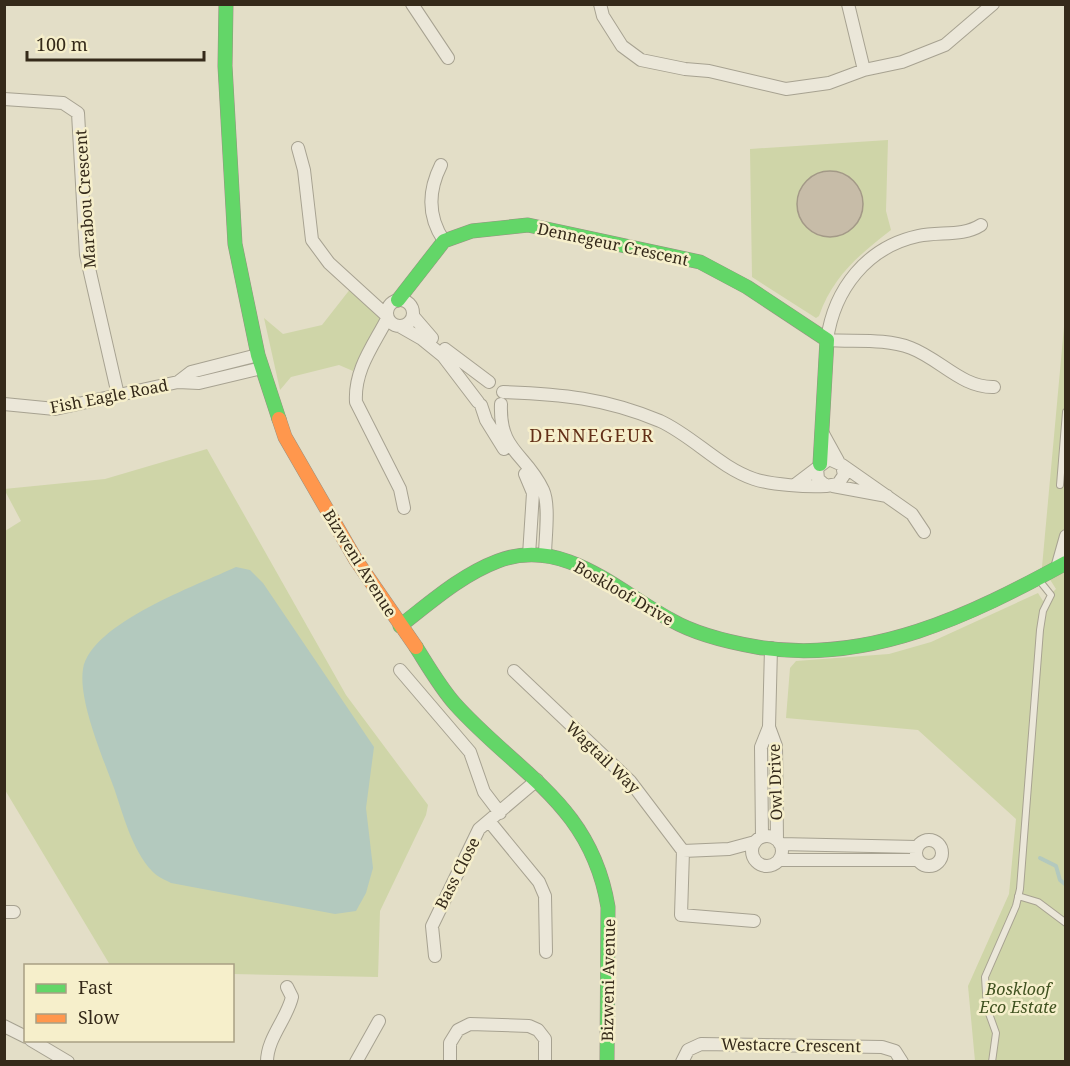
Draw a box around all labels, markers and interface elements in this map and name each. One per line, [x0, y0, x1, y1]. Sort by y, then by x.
scale bar [27, 24, 204, 62]
text: 100 m [36, 32, 88, 56]
street label: Marabou Crescent [69, 128, 101, 269]
street label: Dennegeur Crescent [535, 217, 691, 271]
street label: Fish Eagle Road [48, 374, 170, 418]
district label: DENNEGEUR [529, 423, 655, 447]
street label: Bizweni Avenue [318, 505, 402, 621]
street label: Boskloof Drive [570, 556, 678, 630]
street label: Wagtail Way [561, 716, 646, 799]
street label: Owl Drive [763, 743, 787, 821]
street label: Bass Close [430, 833, 484, 913]
street label: Bizweni Avenue [596, 918, 620, 1042]
legend [24, 964, 234, 1042]
text: Fast [78, 975, 113, 999]
park label: Boskloof Eco Estate [978, 978, 1057, 1018]
text: Slow [78, 1005, 120, 1029]
street label: Westacre Crescent [721, 1033, 861, 1057]

